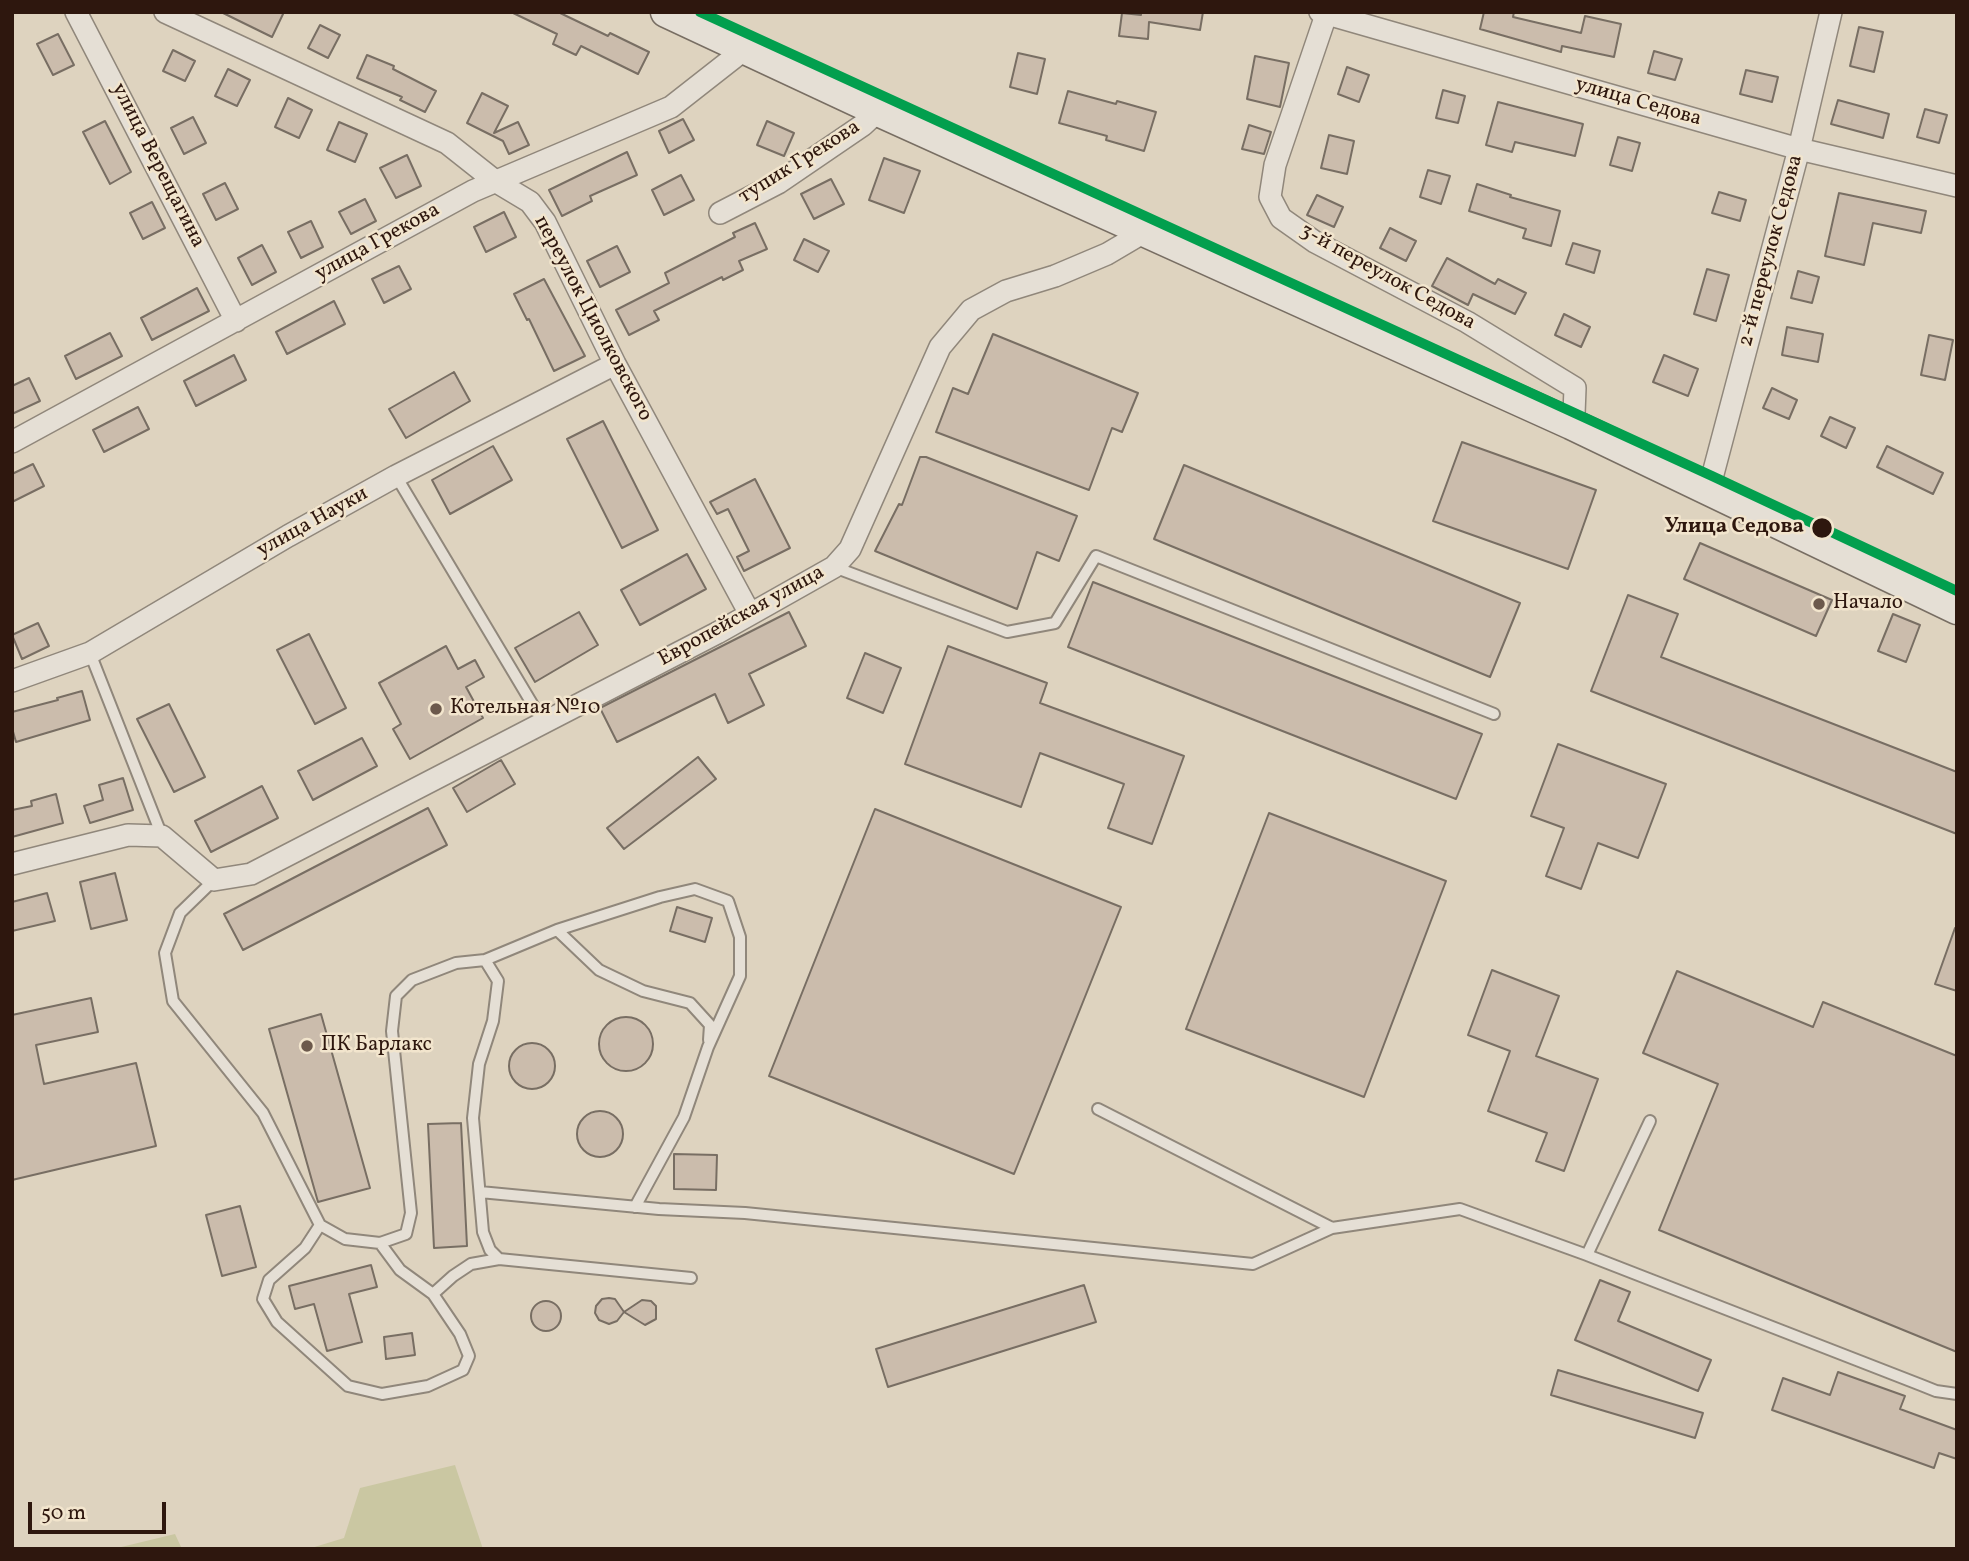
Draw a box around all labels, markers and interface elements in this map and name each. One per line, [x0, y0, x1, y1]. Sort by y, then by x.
street label: улица Седова [1572, 73, 1704, 133]
street label: улица Верещагина [105, 79, 209, 253]
street label: тупик Грекова [735, 116, 865, 210]
street label: 2-й переулок Седова [1734, 152, 1810, 350]
street label: улица Грекова [311, 198, 445, 288]
street label: переулок Циолковского [527, 212, 657, 426]
street label: 3-й переулок Седова [1295, 219, 1479, 337]
street label: улица Науки [253, 482, 373, 564]
place label: Улица Седова [1665, 515, 1804, 541]
marker: Улица Седова [1810, 516, 1834, 540]
street label: Европейская улица [655, 561, 829, 673]
place label: Начало [1833, 591, 1903, 617]
marker: Начало [1811, 596, 1827, 612]
place label: Котельная №10 [450, 696, 600, 722]
marker: Котельная №10 [428, 701, 444, 717]
place label: ПК Барлакс [321, 1033, 432, 1059]
marker: ПК Барлакс [299, 1038, 315, 1054]
scale bar [32, 1488, 170, 1532]
text: 50 m [41, 1499, 86, 1528]

